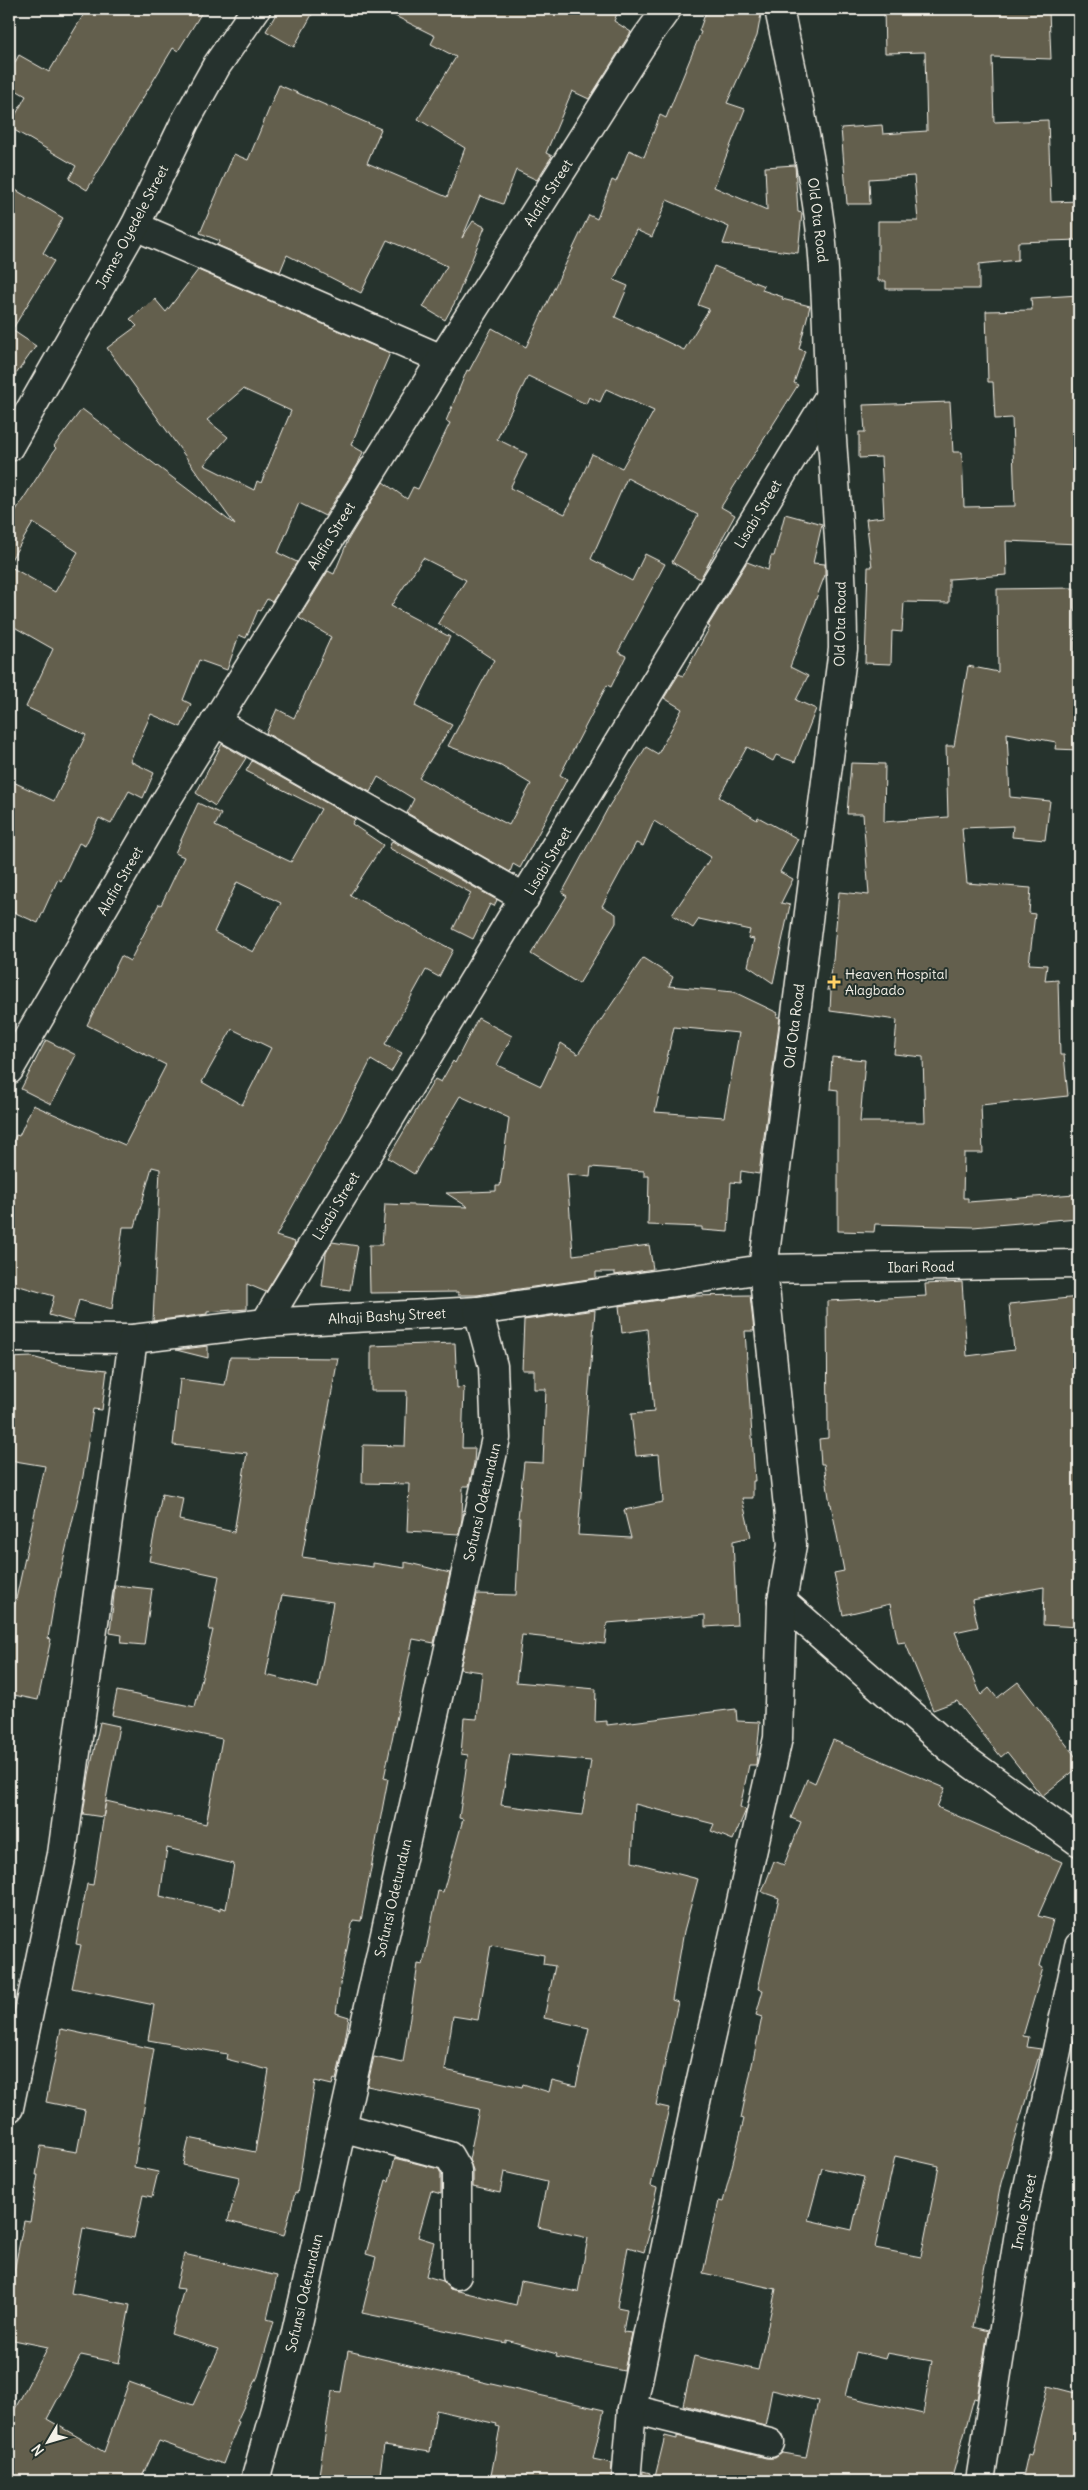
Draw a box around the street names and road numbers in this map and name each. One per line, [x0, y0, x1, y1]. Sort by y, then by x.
street label: Alafia Street [520, 156, 577, 230]
street label: James Oyedele Street [92, 162, 172, 292]
street label: Old Ota Road [804, 177, 832, 263]
street label: Lisabi Street [731, 476, 786, 552]
street label: Alafia Street [303, 499, 359, 573]
street label: Old Ota Road [830, 581, 850, 667]
street label: Lisabi Street [521, 823, 576, 899]
street label: Alafia Street [93, 843, 147, 919]
street label: Old Ota Road [780, 983, 808, 1069]
street label: Lisabi Street [309, 1168, 364, 1244]
street label: Ibari Road [887, 1257, 955, 1277]
street label: Alhaji Bashy Street [328, 1304, 447, 1328]
street label: Sofunsi Odetundun [460, 1441, 504, 1563]
street label: Sofunsi Odetundun [371, 1837, 415, 1959]
street label: Imole Street [1008, 2172, 1040, 2252]
street label: Sofunsi Odetundun [282, 2232, 326, 2354]

